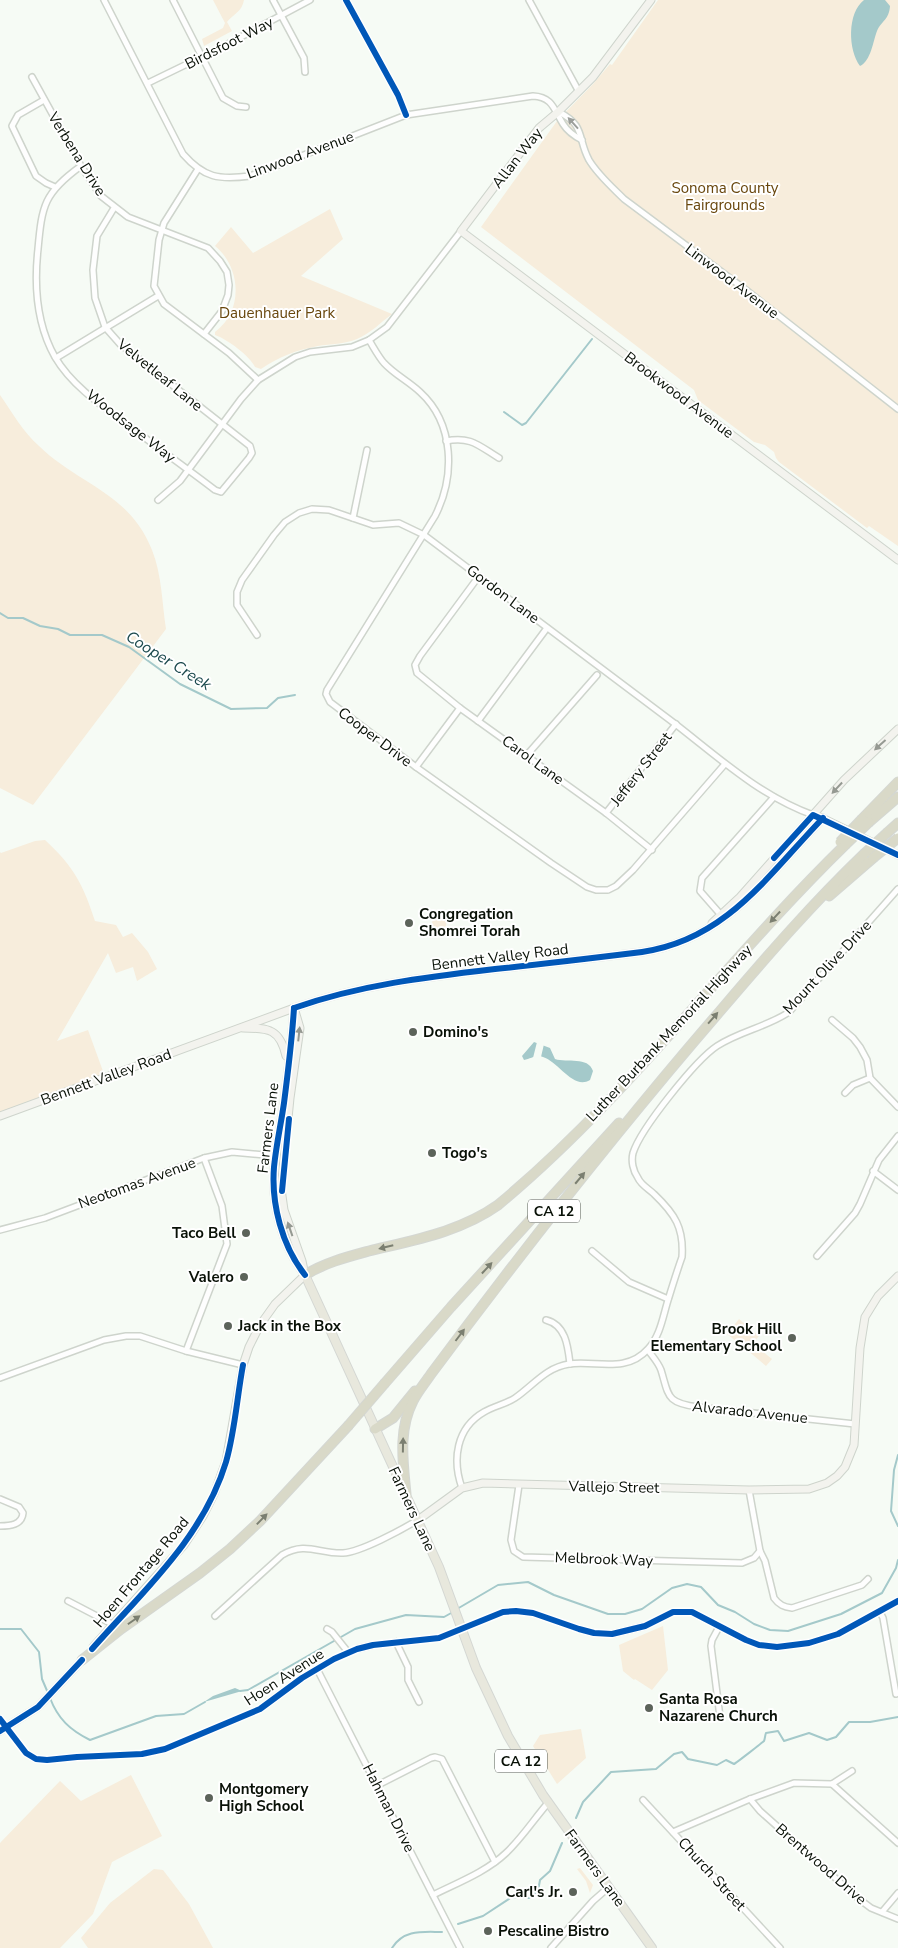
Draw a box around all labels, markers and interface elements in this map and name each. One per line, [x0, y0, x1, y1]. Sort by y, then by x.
street label: Birdsfoot Way [181, 12, 277, 74]
street label: Verbena Drive [43, 107, 111, 200]
one-way arrow [568, 117, 579, 130]
street label: Allan Way [487, 123, 547, 192]
street label: Linwood Avenue [244, 126, 356, 184]
park label: Sonoma County Fairgrounds [672, 178, 779, 215]
street label: Linwood Avenue [681, 239, 783, 323]
park label: Dauenhauer Park [219, 303, 336, 323]
street label: Velvetleaf Lane [112, 334, 207, 416]
street label: Brookwood Avenue [620, 347, 738, 443]
street label: Woodsage Way [82, 385, 180, 467]
street label: Gordon Lane [462, 560, 544, 628]
water label: Cooper Creek [121, 626, 216, 696]
street label: Cooper Drive [334, 703, 416, 771]
street label: Jeffery Street [605, 727, 677, 811]
street label: Carol Lane [498, 731, 568, 789]
one-way arrow [874, 739, 886, 751]
one-way arrow [831, 781, 843, 793]
place label: Congregation Shomrei Torah [419, 904, 520, 941]
one-way arrow [769, 911, 781, 923]
street label: Mount Olive Drive [778, 916, 876, 1018]
marker: Congregation Shomrei Torah [403, 917, 415, 929]
street label: Bennett Valley Road [430, 939, 570, 975]
street label: Luther Burbank Memorial Highway [581, 940, 757, 1126]
one-way arrow [708, 1012, 719, 1025]
place label: Domino's [423, 1022, 488, 1042]
one-way arrow [295, 1026, 303, 1042]
marker: Domino's [407, 1026, 419, 1038]
street label: Bennett Valley Road [38, 1044, 174, 1110]
street label: Farmers Lane [253, 1082, 283, 1174]
place label: Togo's [442, 1143, 487, 1163]
marker: Togo's [426, 1147, 438, 1159]
street label: Neotomas Avenue [75, 1152, 199, 1214]
one-way arrow [574, 1173, 586, 1185]
road number: CA 12 [528, 1200, 580, 1222]
one-way arrow [286, 1221, 294, 1236]
place label: Taco Bell [172, 1223, 236, 1243]
marker: Taco Bell [240, 1227, 252, 1239]
one-way arrow [379, 1243, 394, 1251]
one-way arrow [481, 1263, 493, 1275]
place label: Valero [188, 1267, 234, 1287]
marker: Valero [238, 1271, 250, 1283]
place label: Jack in the Box [237, 1316, 342, 1336]
place label: Brook Hill Elementary School [651, 1319, 782, 1356]
marker: Jack in the Box [222, 1320, 234, 1332]
one-way arrow [455, 1328, 465, 1342]
marker: Brook Hill Elementary School [786, 1332, 798, 1344]
street label: Alvarado Avenue [691, 1396, 809, 1428]
one-way arrow [399, 1437, 407, 1453]
street label: Farmers Lane [384, 1464, 440, 1554]
street label: Vallejo Street [567, 1476, 660, 1498]
street label: Hoen Frontage Road [89, 1512, 193, 1632]
one-way arrow [256, 1514, 268, 1526]
street label: Melbrook Way [554, 1547, 654, 1571]
one-way arrow [127, 1615, 141, 1625]
street label: Hoen Avenue [240, 1644, 328, 1710]
place label: Santa Rosa Nazarene Church [659, 1689, 778, 1726]
marker: Santa Rosa Nazarene Church [643, 1702, 655, 1714]
road number: CA 12 [495, 1750, 547, 1772]
street label: Hahman Drive [358, 1760, 420, 1856]
place label: Montgomery High School [219, 1779, 308, 1816]
marker: Montgomery High School [203, 1792, 215, 1804]
street label: Brentwood Drive [771, 1819, 871, 1909]
street label: Farmers Lane [560, 1825, 630, 1911]
street label: Church Street [674, 1833, 751, 1916]
place label: Carl's Jr. [505, 1882, 563, 1902]
marker: Carl's Jr. [567, 1886, 579, 1898]
place label: Pescaline Bistro [498, 1921, 610, 1941]
marker: Pescaline Bistro [482, 1925, 494, 1937]

